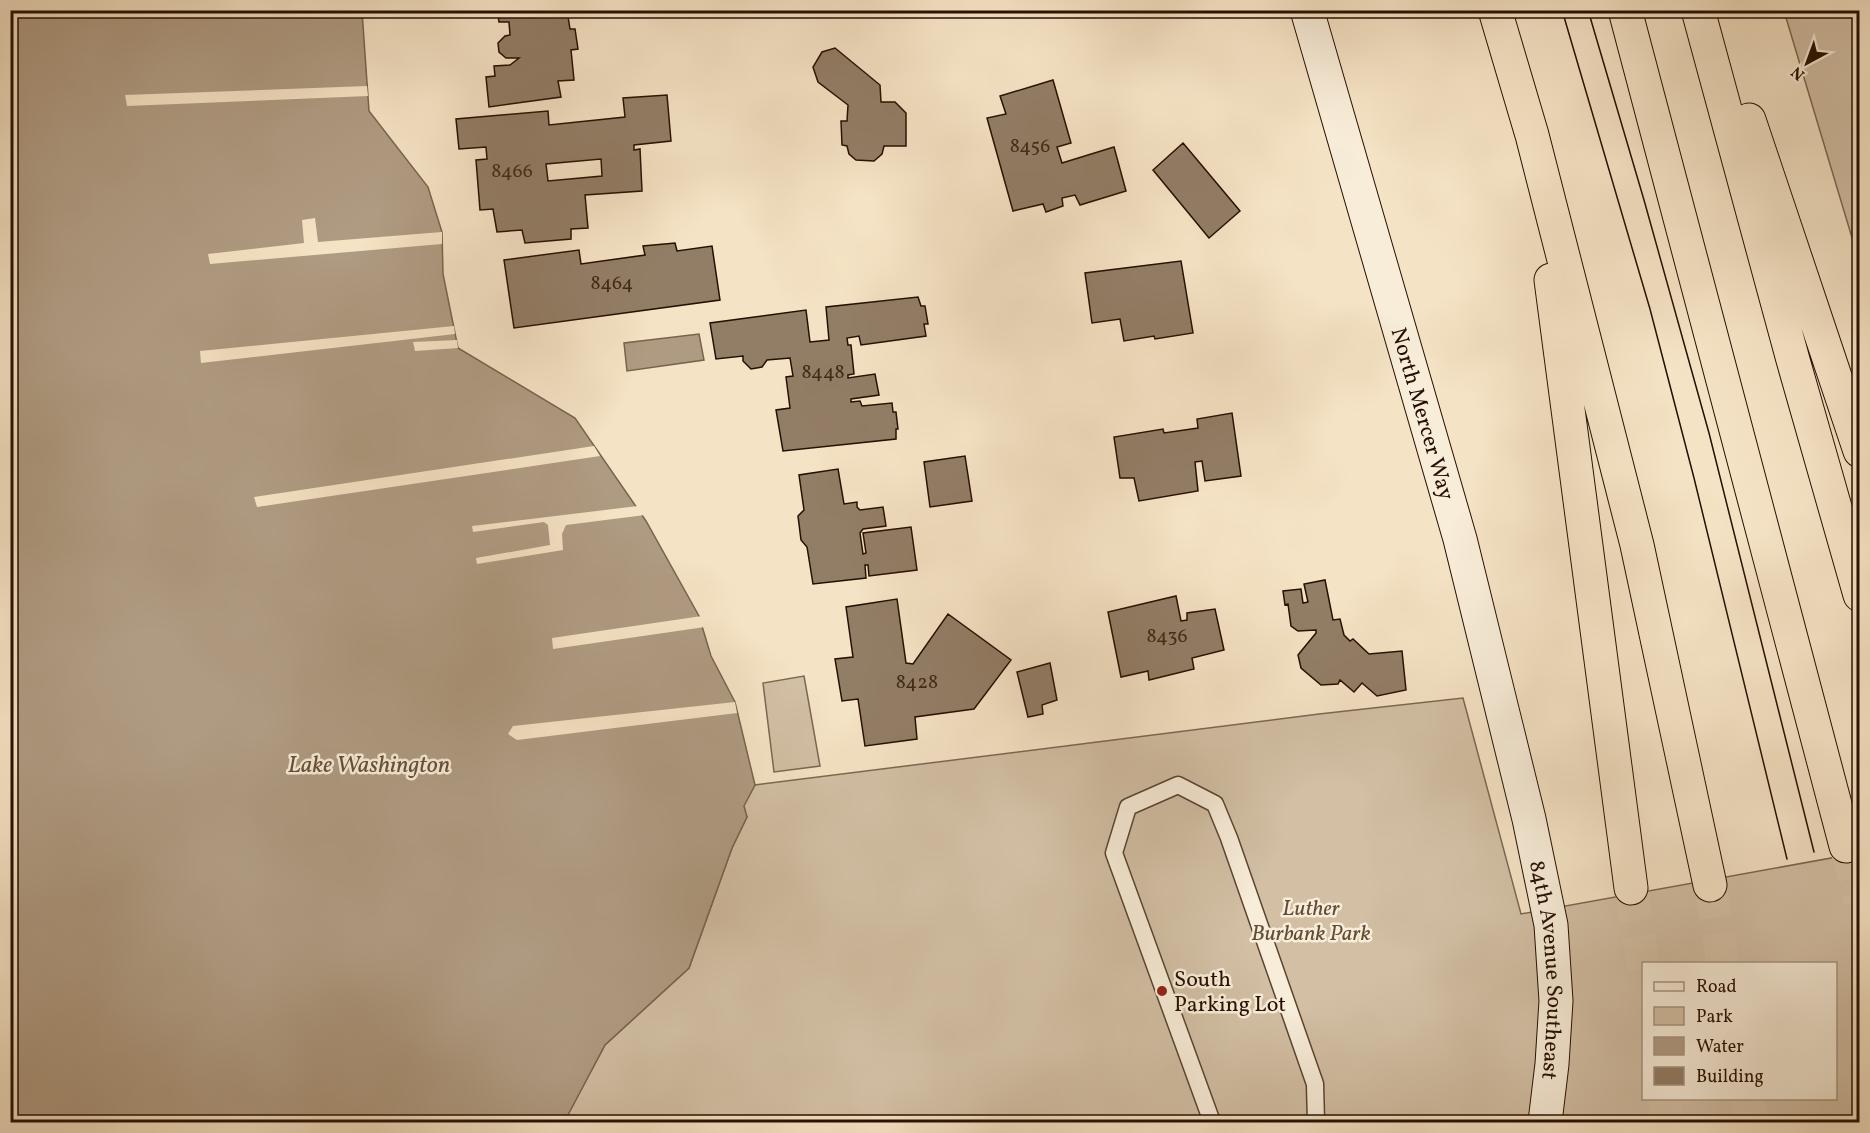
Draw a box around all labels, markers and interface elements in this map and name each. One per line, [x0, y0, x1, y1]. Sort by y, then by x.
north arrow [1777, 33, 1837, 93]
text: N [1787, 60, 1810, 85]
house number: 8456 [1010, 133, 1050, 161]
house number: 8466 [491, 158, 533, 186]
house number: 8464 [591, 270, 633, 298]
street label: North Mercer Way [1382, 324, 1461, 504]
house number: 8448 [801, 359, 845, 387]
house number: 8436 [1146, 623, 1188, 651]
house number: 8428 [896, 669, 938, 697]
water label: Lake Washington [288, 749, 450, 783]
street label: 84th Avenue Southeast [1520, 858, 1569, 1082]
park label: Luther Burbank Park [1251, 894, 1371, 950]
legend [1642, 962, 1837, 1100]
place label: South Parking Lot [1174, 965, 1286, 1021]
text: Road [1696, 975, 1737, 1000]
marker: South Parking Lot [1155, 984, 1169, 998]
text: Park [1696, 1005, 1733, 1030]
text: Water [1696, 1035, 1744, 1060]
text: Building [1696, 1065, 1764, 1090]

